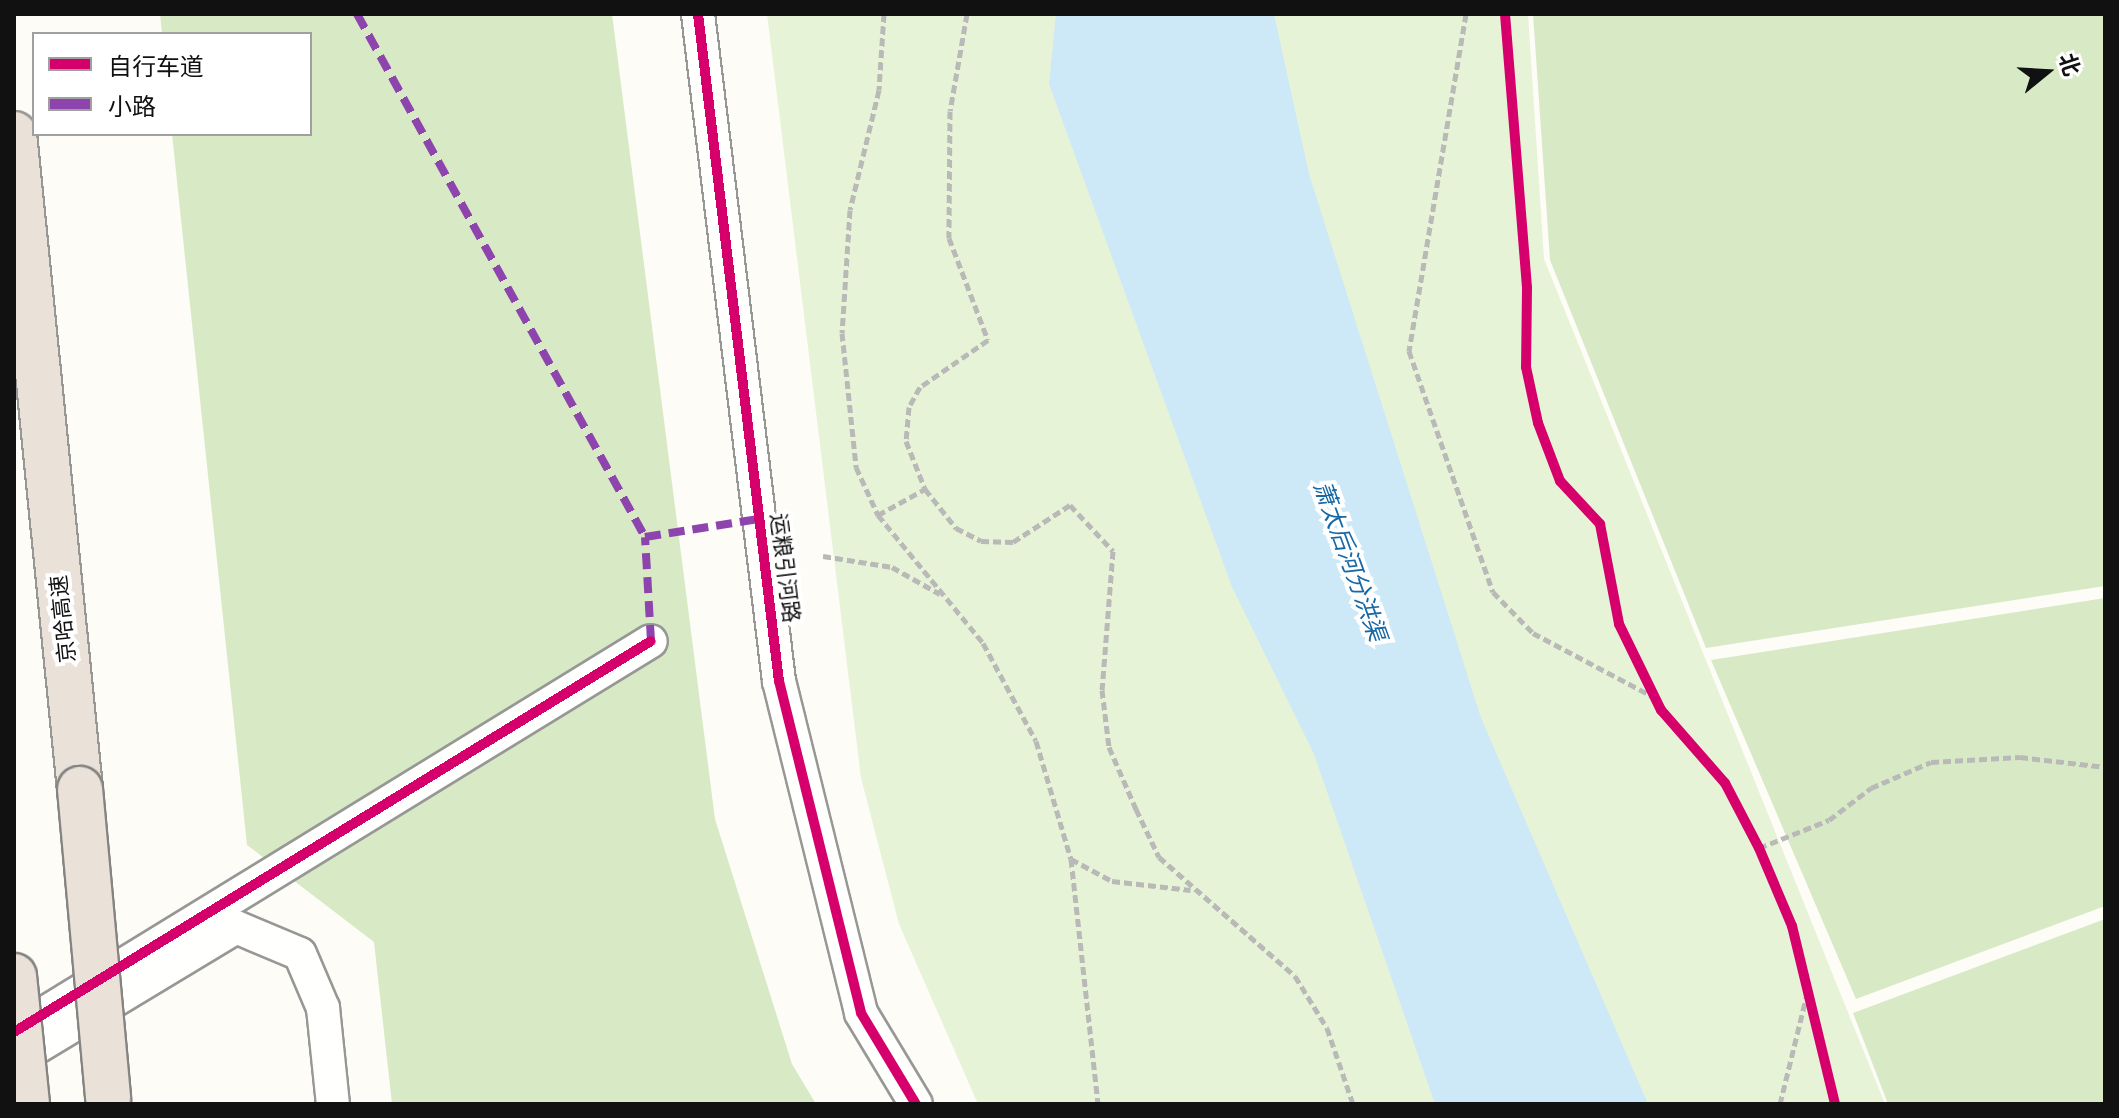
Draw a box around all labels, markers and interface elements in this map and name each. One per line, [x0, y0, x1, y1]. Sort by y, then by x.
legend [32, 32, 312, 136]
north arrow [2007, 32, 2087, 112]
text: 北 [2053, 50, 2087, 79]
text: 自行车道 [108, 51, 204, 82]
text: 小路 [108, 91, 156, 122]
water label: 萧太后河分洪渠 [1308, 477, 1392, 645]
street label: 运粮引河路 [765, 512, 805, 624]
street label: 京哈高速 [45, 574, 81, 664]

